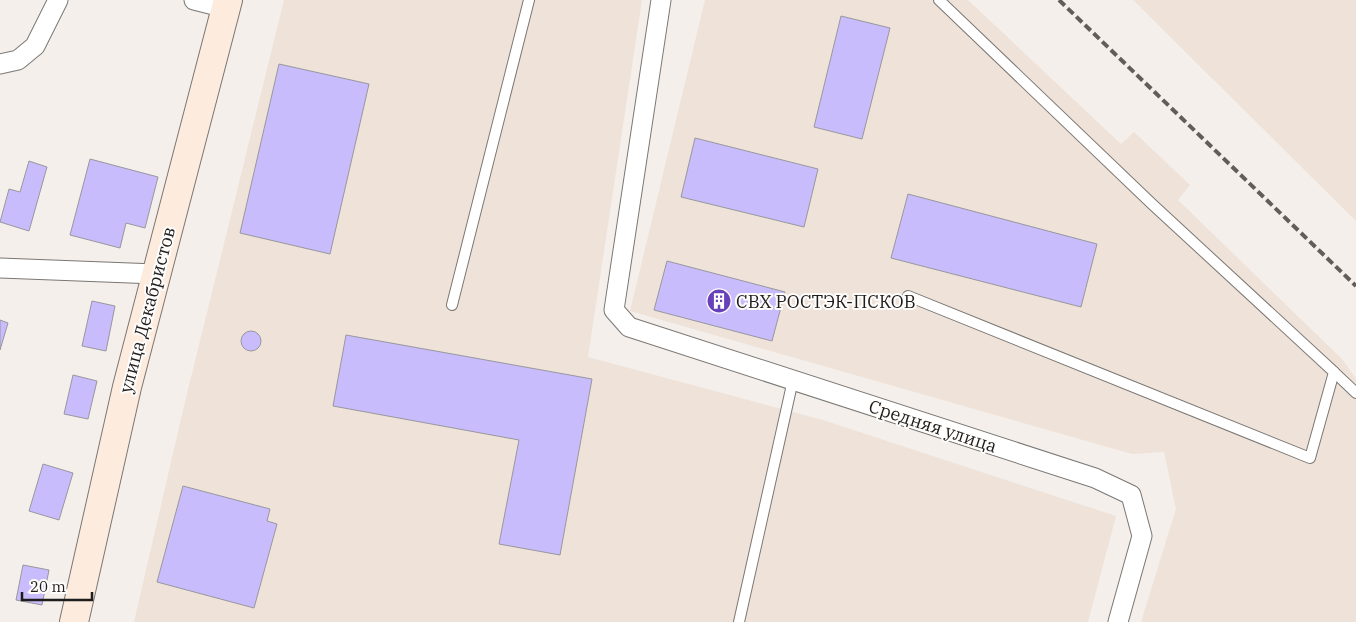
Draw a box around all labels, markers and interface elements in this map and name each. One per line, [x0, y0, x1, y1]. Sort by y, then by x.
street label: улица Декабристов [114, 224, 180, 396]
building icon: СВХ РОСТЭК-ПСКОВ [706, 288, 732, 314]
place label: СВХ РОСТЭК-ПСКОВ [736, 290, 916, 313]
street label: Средняя улица [866, 394, 1000, 458]
scale bar [22, 570, 92, 602]
text: 20 m [30, 577, 66, 596]

